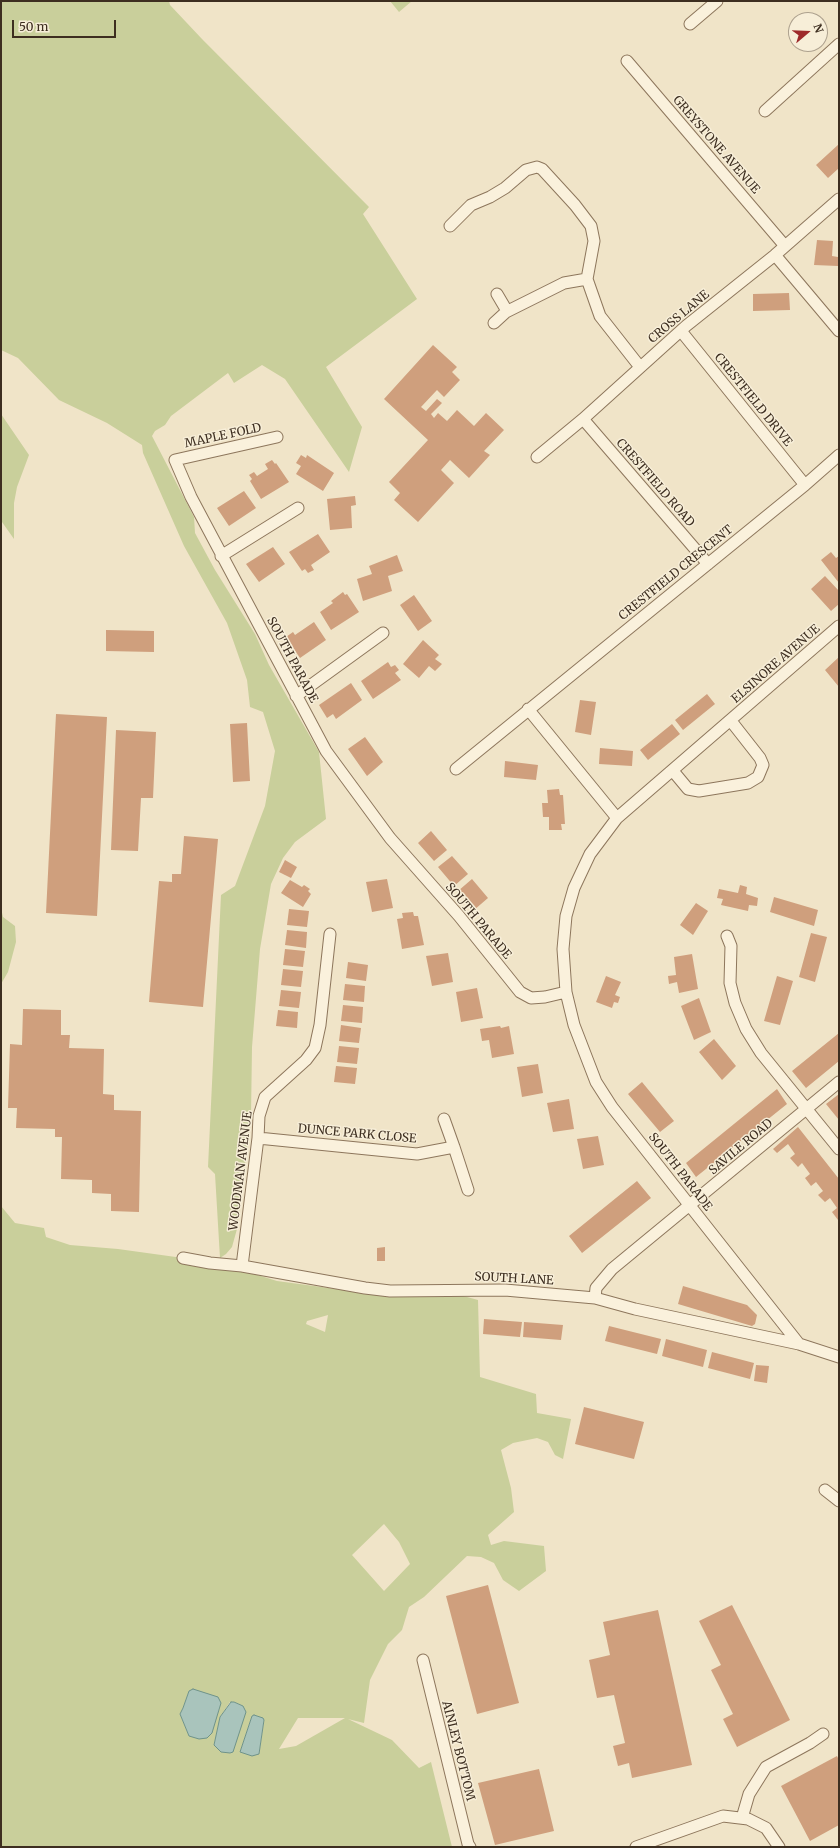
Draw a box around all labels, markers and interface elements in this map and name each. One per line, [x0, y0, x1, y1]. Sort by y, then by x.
scale bar [14, 12, 118, 38]
north arrow [788, 12, 828, 52]
text: 50 m [19, 19, 48, 34]
text: N [810, 22, 826, 35]
street label: GREYSTONE AVENUE [670, 93, 762, 197]
street label: CROSS LANE [646, 287, 712, 347]
street label: CRESTFIELD DRIVE [711, 351, 795, 449]
street label: MAPLE FOLD [183, 421, 263, 451]
street label: CRESTFIELD ROAD [613, 436, 697, 530]
street label: CRESTFIELD CRESCENT [616, 523, 736, 623]
street label: SOUTH PARADE [263, 615, 321, 705]
street label: ELSINORE AVENUE [729, 622, 823, 706]
street label: SOUTH PARADE [442, 880, 514, 962]
street label: WOODMAN AVENUE [227, 1110, 255, 1232]
street label: SAVILE ROAD [706, 1116, 776, 1178]
street label: DUNCE PARK CLOSE [297, 1122, 417, 1146]
street label: SOUTH PARADE [645, 1130, 715, 1214]
street label: SOUTH LANE [474, 1270, 554, 1288]
street label: AINLEY BOTTOM [439, 1700, 477, 1802]

